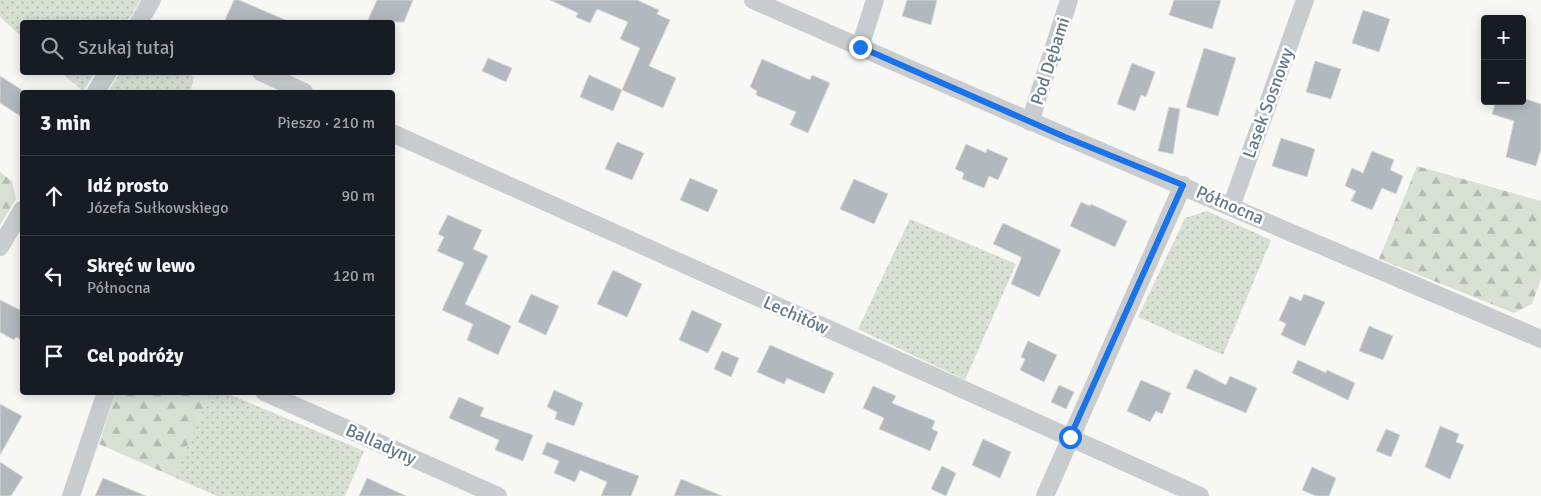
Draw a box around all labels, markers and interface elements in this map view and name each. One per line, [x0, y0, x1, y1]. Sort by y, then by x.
street label: Pod Dębami [1025, 14, 1075, 108]
map controls [1481, 15, 1526, 105]
button: + [1481, 15, 1526, 60]
search box [20, 20, 395, 75]
icon: search [38, 34, 66, 62]
text: Szukaj tutaj [78, 36, 175, 60]
route end [849, 36, 872, 59]
street label: Lasek Sosnowy [1238, 44, 1298, 161]
button: − [1481, 60, 1526, 105]
text: 3 min [40, 110, 91, 136]
text: Pieszo · 210 m [277, 113, 375, 133]
text: Idź prosto [87, 174, 169, 198]
street label: Północna [1193, 181, 1267, 229]
icon: ahead [40, 182, 68, 210]
text: 90 m [341, 186, 375, 206]
text: Józefa Sułkowskiego [87, 198, 229, 218]
text: Skręć w lewo [87, 254, 195, 278]
icon: left [40, 262, 68, 290]
text: 120 m [333, 266, 375, 286]
text: Północna [87, 278, 151, 298]
street label: Lechitów [760, 291, 832, 339]
icon: arrive [40, 342, 68, 370]
text: Cel podróży [87, 344, 183, 368]
street label: Balladyny [342, 419, 420, 470]
route start [1059, 426, 1082, 449]

